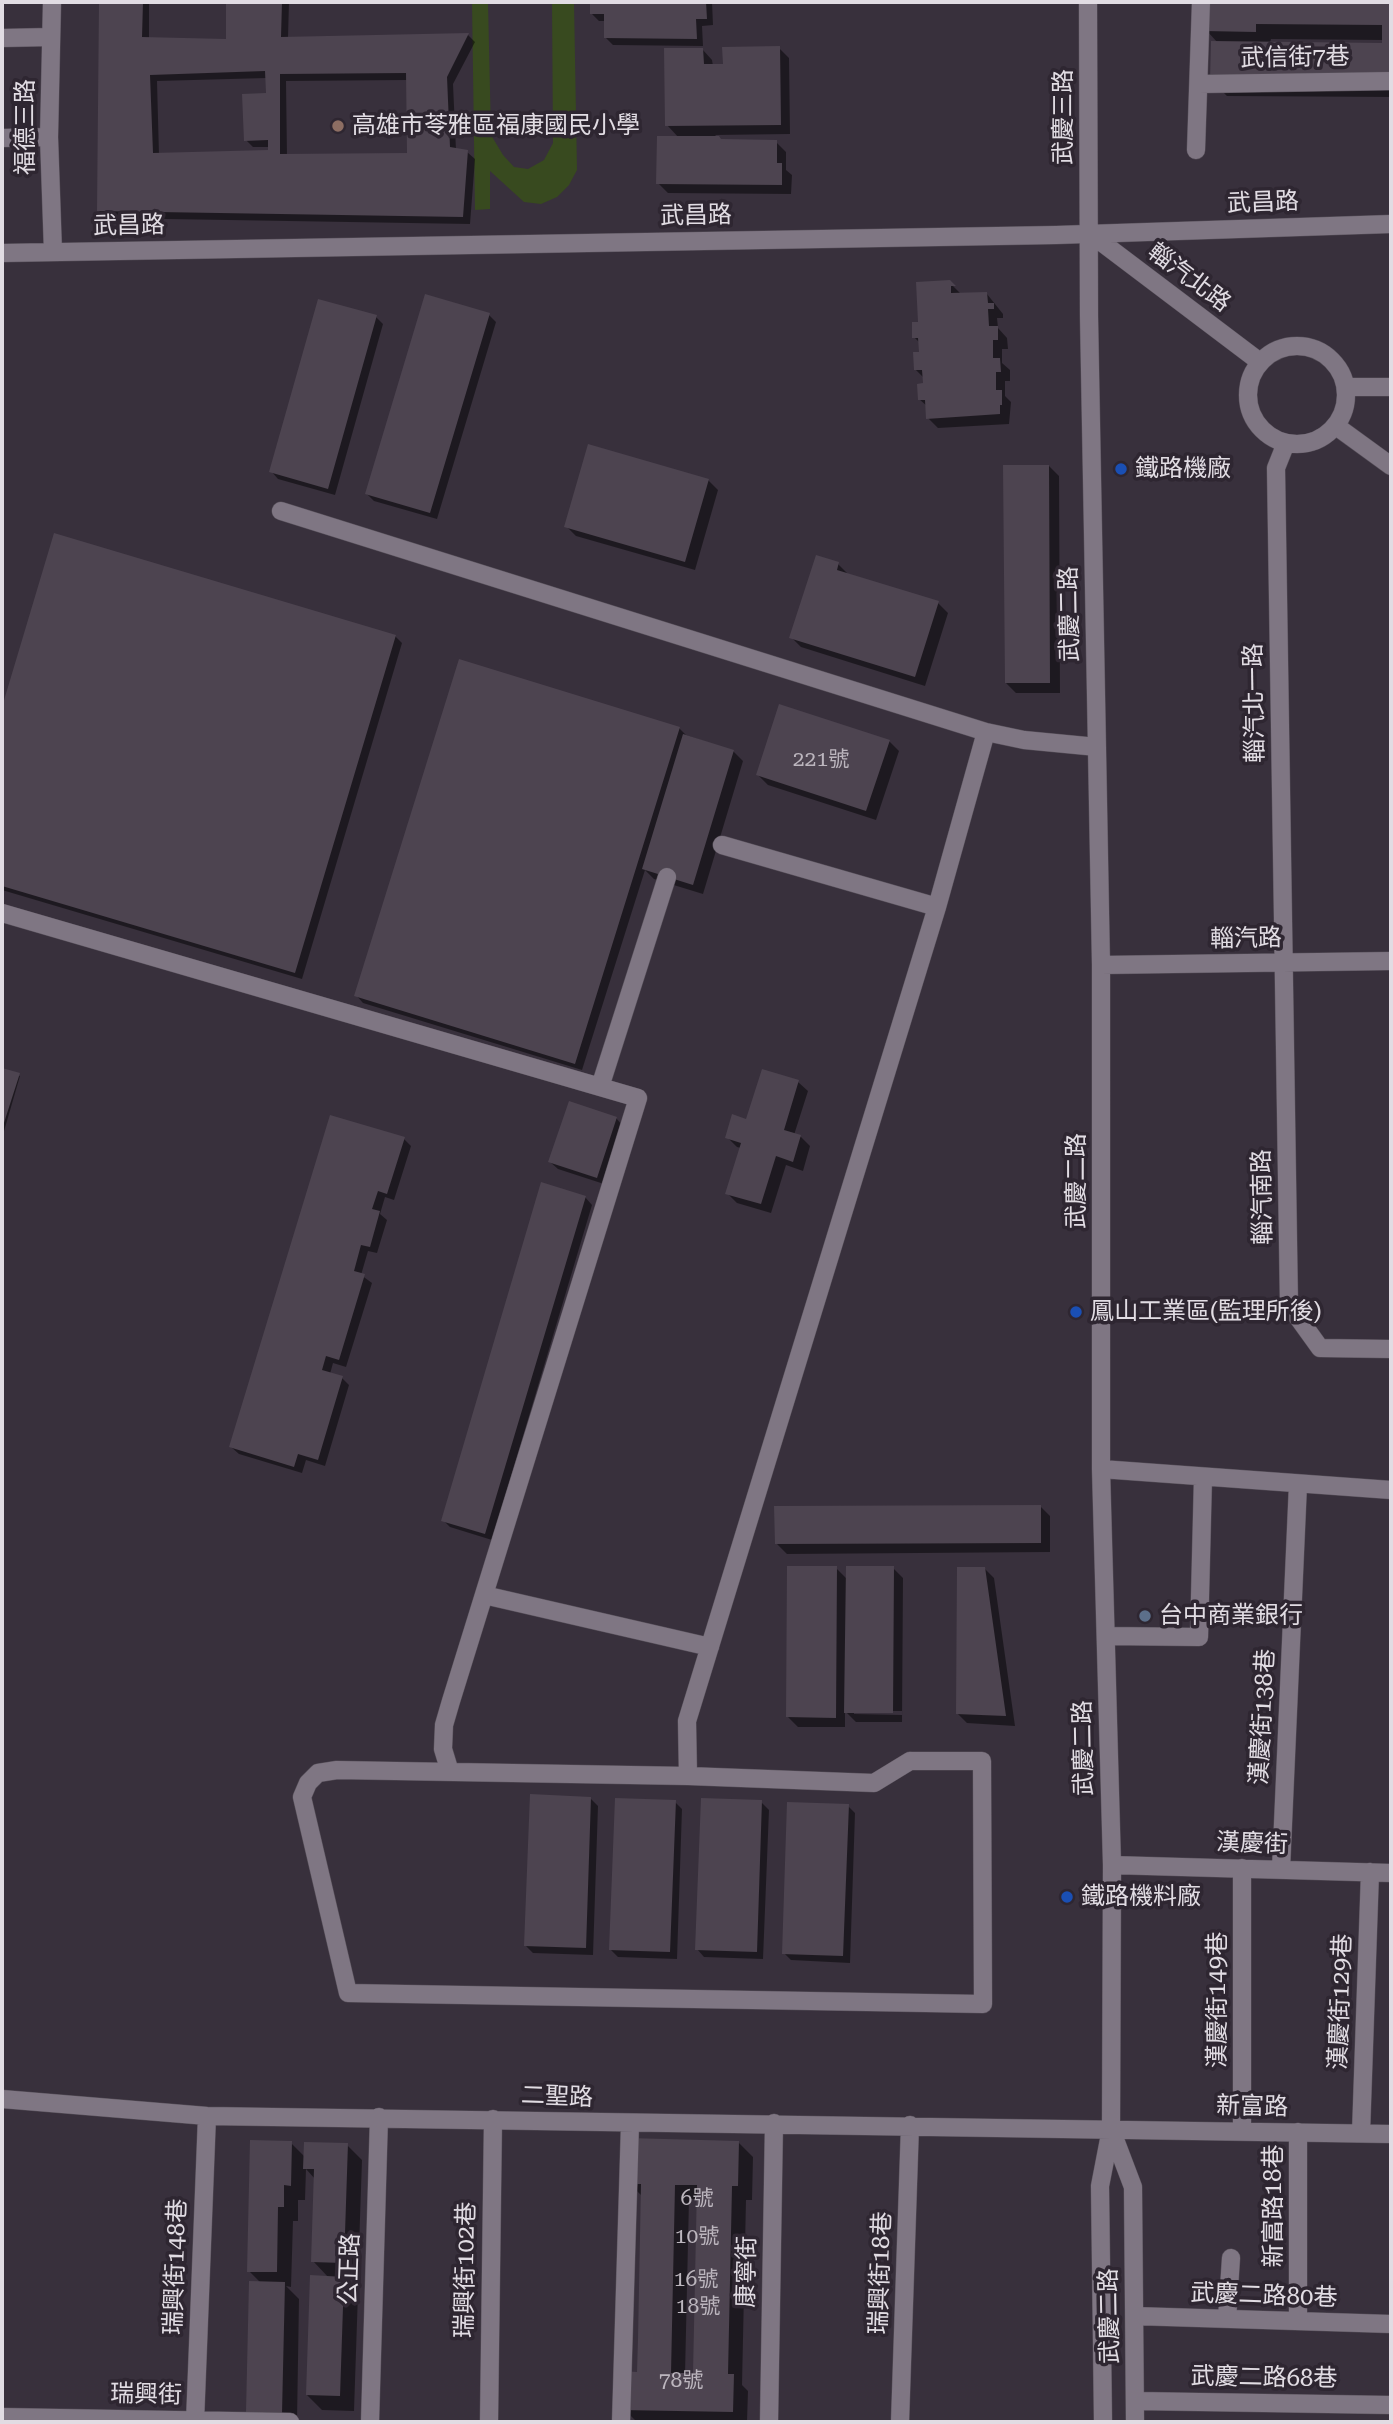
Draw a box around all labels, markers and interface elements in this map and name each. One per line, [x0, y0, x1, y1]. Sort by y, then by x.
street label: 武信街7巷 [1240, 43, 1350, 73]
street label: 武慶三路 [1050, 69, 1078, 165]
street label: 福德三路 [12, 79, 40, 175]
place label: 高雄市苓雅區福康國民小學 [352, 112, 640, 140]
marker: 高雄市苓雅區福康國民小學 [330, 118, 346, 134]
street label: 武昌路 [1227, 187, 1299, 219]
street label: 武昌路 [660, 201, 732, 231]
street label: 武昌路 [93, 211, 165, 241]
street label: 輜汽北路 [1142, 238, 1236, 318]
place label: 鐵路機廠 [1135, 455, 1231, 483]
marker: 鐵路機廠 [1113, 461, 1129, 477]
street label: 武慶二路 [1055, 566, 1085, 662]
street label: 輜汽北一路 [1240, 643, 1270, 763]
house number: 221號 [793, 747, 849, 773]
street label: 輜汽路 [1210, 924, 1282, 954]
street label: 武慶二路 [1063, 1133, 1091, 1229]
street label: 輜汽南路 [1248, 1149, 1278, 1245]
place label: 鳳山工業區(監理所後) [1090, 1298, 1322, 1326]
marker: 鳳山工業區(監理所後) [1068, 1304, 1084, 1320]
place label: 台中商業銀行 [1159, 1602, 1303, 1630]
marker: 台中商業銀行 [1137, 1608, 1153, 1624]
street label: 漢慶街138巷 [1245, 1648, 1281, 1786]
street label: 武慶二路 [1069, 1700, 1099, 1796]
street label: 漢慶街 [1216, 1828, 1288, 1860]
place label: 鐵路機料廠 [1081, 1883, 1201, 1911]
marker: 鐵路機料廠 [1059, 1889, 1075, 1905]
street label: 漢慶街149巷 [1204, 1932, 1232, 2068]
street label: 漢慶街129巷 [1324, 1933, 1358, 2071]
street label: 二聖路 [521, 2081, 593, 2113]
street label: 新富路 [1216, 2092, 1288, 2122]
street label: 新富路18巷 [1260, 2145, 1288, 2267]
house number: 6號 [681, 2186, 713, 2212]
street label: 瑞興街148巷 [159, 2198, 193, 2336]
street label: 瑞興街102巷 [450, 2202, 482, 2338]
street label: 瑞興街18巷 [864, 2211, 898, 2335]
house number: 10號 [675, 2224, 719, 2250]
street label: 公正路 [334, 2233, 366, 2305]
street label: 康寧街 [732, 2236, 762, 2308]
house number: 16號 [674, 2267, 718, 2293]
street label: 武慶二路 [1095, 2268, 1125, 2364]
street label: 武慶二路80巷 [1190, 2279, 1338, 2313]
house number: 18號 [676, 2294, 720, 2320]
street label: 武慶二路68巷 [1190, 2362, 1338, 2394]
house number: 78號 [659, 2368, 703, 2394]
street label: 瑞興街 [110, 2380, 182, 2410]

